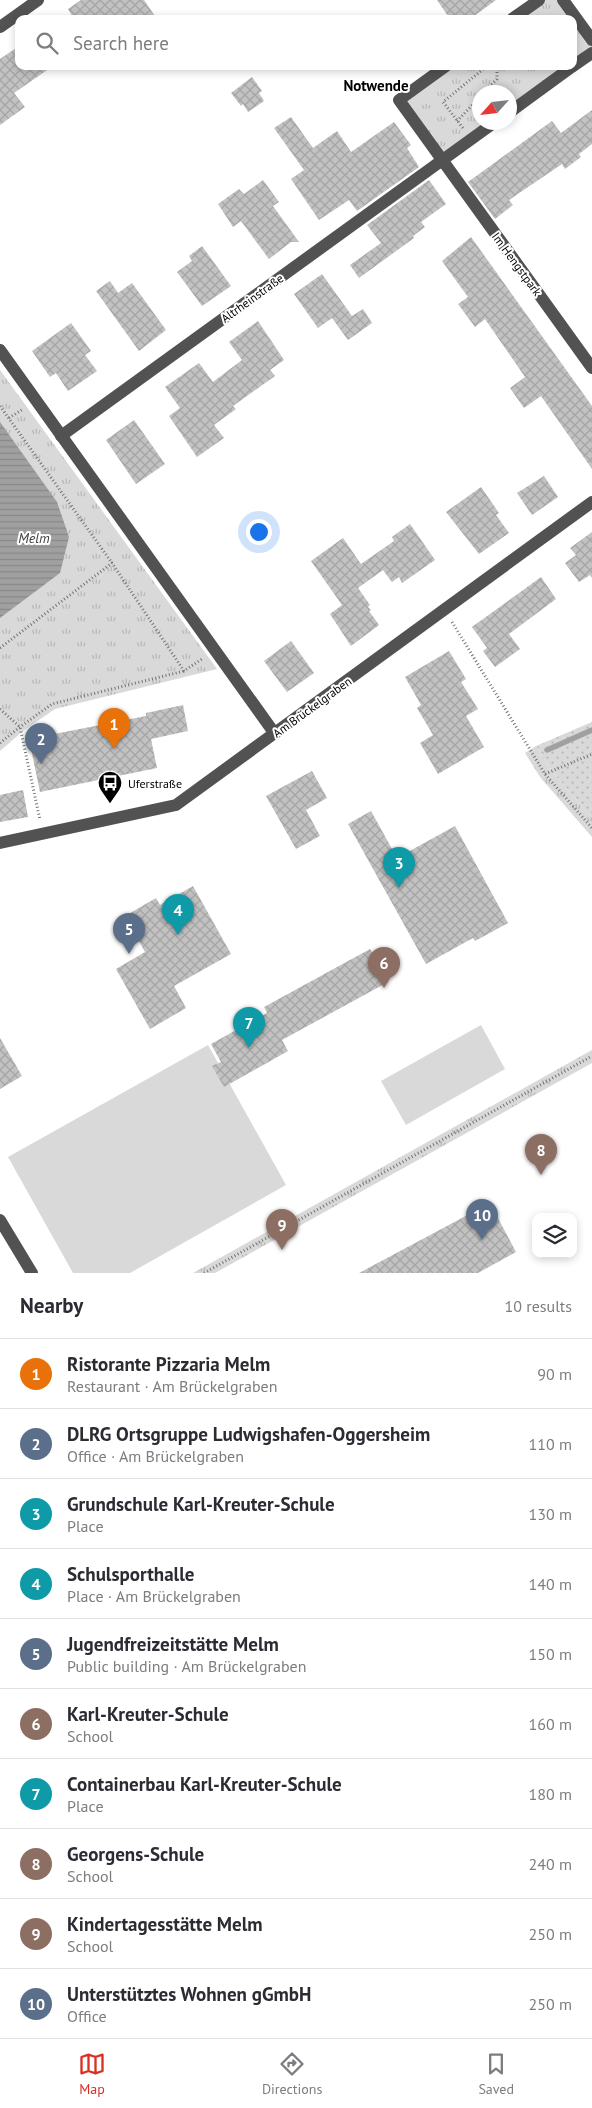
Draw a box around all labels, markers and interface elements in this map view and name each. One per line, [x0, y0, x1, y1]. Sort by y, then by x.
search box [15, 15, 577, 70]
icon: search [33, 29, 61, 57]
text: Search here [73, 31, 169, 55]
district label: Notwende [343, 76, 409, 95]
north arrow [472, 85, 517, 130]
street label: Im Hengstpark [489, 229, 545, 299]
street label: Altrheinstraße [218, 270, 286, 326]
your location [246, 519, 272, 545]
water label: Melm [18, 529, 50, 547]
street label: Am Brückelgraben [270, 673, 354, 741]
pin: 1 [98, 708, 130, 749]
pin: 2 [25, 723, 57, 764]
bus stop icon: Uferstraße [97, 770, 123, 804]
place label: Uferstraße [128, 776, 182, 791]
pin: 3 [383, 847, 415, 888]
pin: 4 [162, 894, 194, 935]
pin: 5 [113, 913, 145, 954]
pin: 6 [368, 947, 400, 988]
pin: 7 [233, 1007, 265, 1048]
pin: 8 [525, 1134, 557, 1175]
pin: 10 [466, 1199, 498, 1240]
pin: 9 [266, 1209, 298, 1250]
map controls [532, 1213, 577, 1258]
button: layers [532, 1213, 577, 1258]
text: Nearby [20, 1292, 83, 1319]
text: 10 results [505, 1296, 572, 1316]
text: Ristorante Pizzaria Melm [67, 1352, 270, 1376]
text: 1 [31, 1364, 41, 1384]
text: 90 m [537, 1364, 572, 1384]
text: Restaurant · Am Brückelgraben [67, 1376, 277, 1396]
text: DLRG Ortsgruppe Ludwigshafen-Oggersheim [67, 1422, 430, 1446]
text: 2 [31, 1434, 41, 1454]
text: 110 m [529, 1434, 572, 1454]
text: Office · Am Brückelgraben [67, 1446, 244, 1466]
text: Grundschule Karl-Kreuter-Schule [67, 1492, 335, 1516]
text: 3 [31, 1504, 41, 1524]
text: 130 m [529, 1504, 572, 1524]
text: Place [67, 1516, 104, 1536]
text: Schulsporthalle [67, 1562, 194, 1586]
text: 4 [31, 1574, 41, 1594]
text: 140 m [529, 1574, 572, 1594]
text: Place · Am Brückelgraben [67, 1586, 241, 1606]
text: Jugendfreizeitstätte Melm [67, 1632, 279, 1656]
text: 5 [31, 1644, 41, 1664]
text: 150 m [529, 1644, 572, 1664]
text: Public building · Am Brückelgraben [67, 1656, 307, 1676]
text: Karl-Kreuter-Schule [67, 1702, 229, 1726]
text: 6 [31, 1714, 41, 1734]
text: 160 m [529, 1714, 572, 1734]
text: School [67, 1726, 113, 1746]
text: Containerbau Karl-Kreuter-Schule [67, 1772, 342, 1796]
text: 7 [31, 1784, 41, 1804]
text: 180 m [529, 1784, 572, 1804]
text: Place [67, 1796, 104, 1816]
text: Georgens-Schule [67, 1842, 204, 1866]
text: 8 [31, 1854, 41, 1874]
text: 240 m [529, 1854, 572, 1874]
text: School [67, 1866, 113, 1886]
text: Kindertagesstätte Melm [67, 1912, 263, 1936]
text: 9 [31, 1924, 41, 1944]
text: 250 m [529, 1924, 572, 1944]
text: School [67, 1936, 113, 1956]
text: Unterstütztes Wohnen gGmbH [67, 1982, 311, 2006]
text: 10 [27, 1994, 45, 2014]
text: 250 m [529, 1994, 572, 2014]
text: Office [67, 2006, 107, 2026]
tab: Map [78, 2050, 106, 2098]
tab: Directions [262, 2050, 322, 2098]
tab: Saved [478, 2050, 514, 2098]

